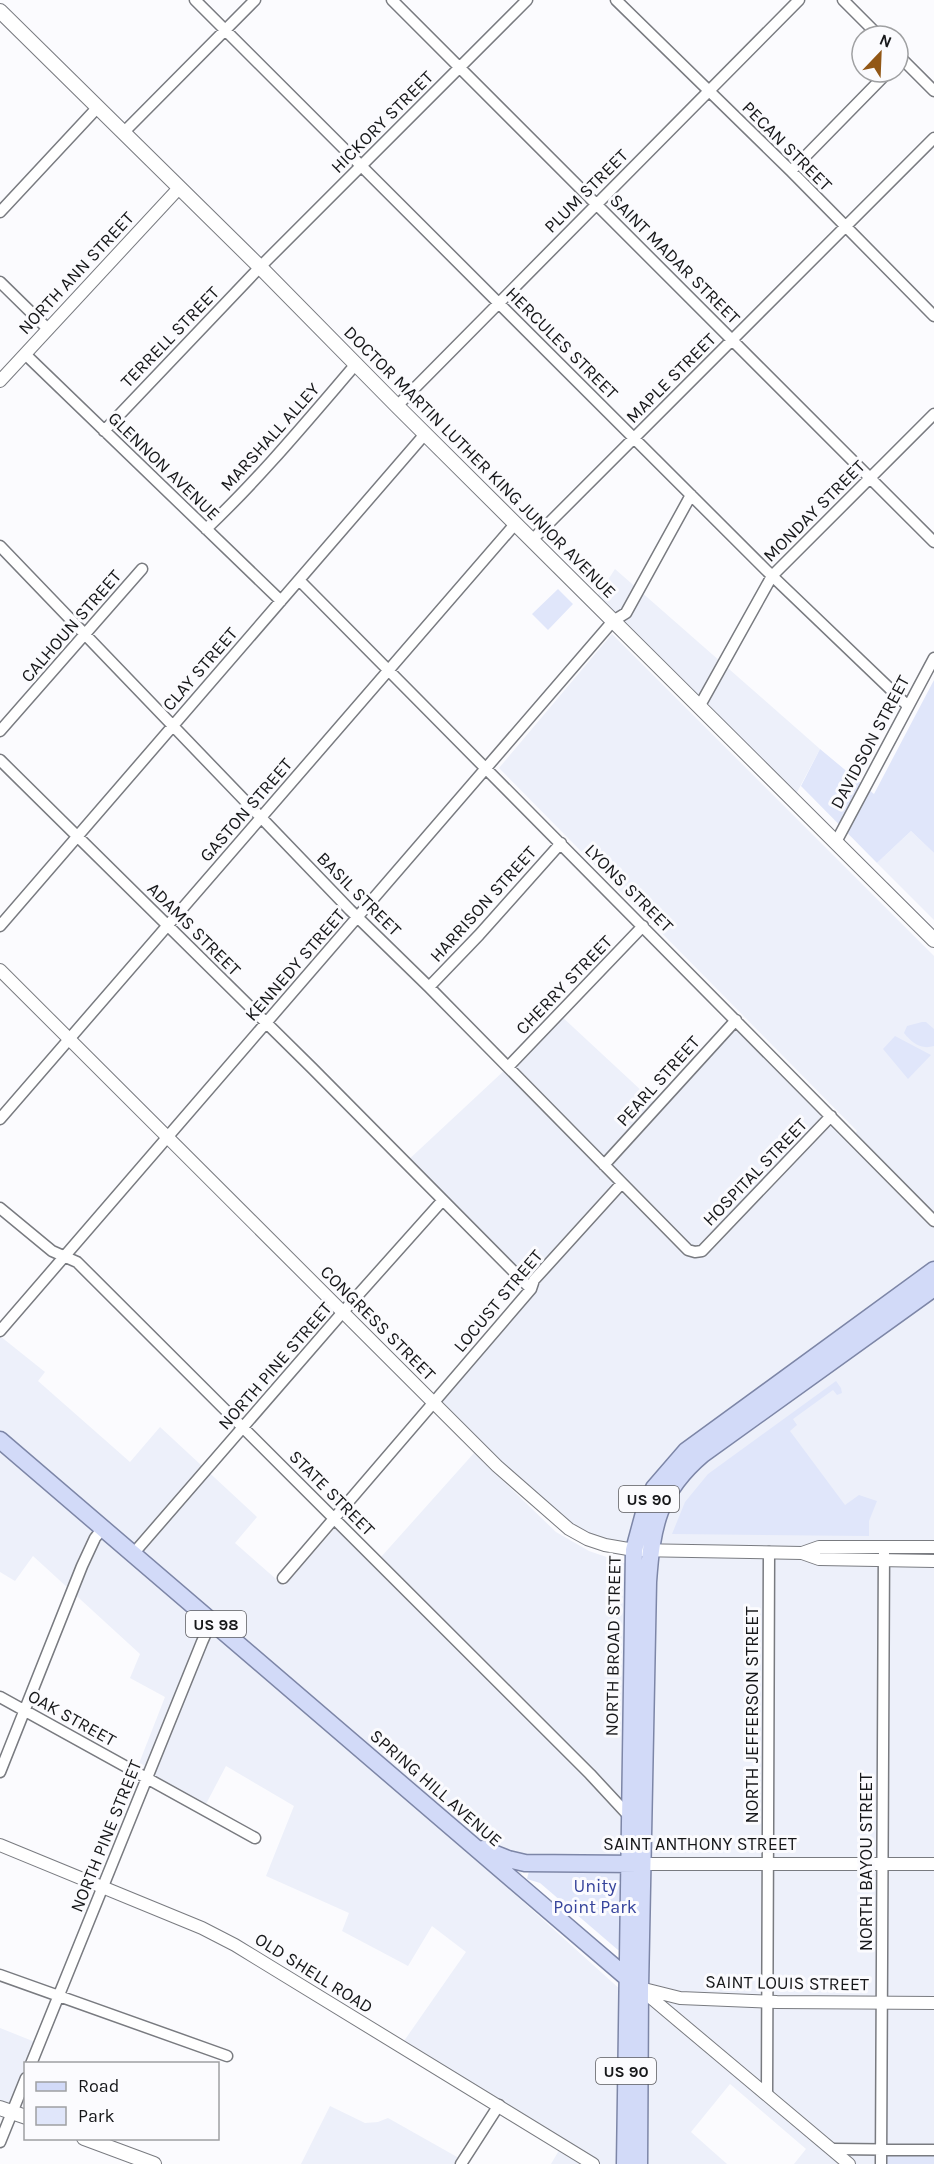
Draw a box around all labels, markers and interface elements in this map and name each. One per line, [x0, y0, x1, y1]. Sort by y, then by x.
north arrow [850, 24, 910, 84]
text: N [877, 30, 895, 52]
street label: HICKORY STREET [326, 66, 438, 178]
street label: PECAN STREET [737, 96, 837, 196]
street label: PLUM STREET [539, 144, 633, 238]
street label: SAINT MADAR STREET [605, 189, 745, 329]
street label: NORTH ANN STREET [14, 207, 138, 339]
street label: TERRELL STREET [116, 282, 224, 392]
street label: HERCULES STREET [501, 282, 623, 404]
street label: DOCTOR MARTIN LUTHER KING JUNIOR AVENUE [339, 321, 621, 603]
street label: MAPLE STREET [621, 328, 721, 428]
street label: MARSHALL ALLEY [216, 378, 324, 496]
street label: GLENNON AVENUE [103, 407, 225, 525]
street label: MONDAY STREET [758, 455, 870, 567]
street label: CALHOUN STREET [16, 565, 126, 687]
street label: CLAY STREET [158, 623, 242, 715]
street label: DAVIDSON STREET [826, 671, 914, 813]
street label: GASTON STREET [195, 754, 297, 866]
street label: LYONS STREET [580, 839, 678, 937]
street label: HARRISON STREET [425, 841, 541, 967]
street label: BASIL STREET [312, 847, 406, 941]
street label: ADAMS STREET [143, 878, 245, 980]
street label: KENNEDY STREET [240, 904, 350, 1026]
street label: CHERRY STREET [511, 931, 617, 1039]
street label: PEARL STREET [612, 1031, 704, 1131]
street label: HOSPITAL STREET [698, 1114, 812, 1230]
street label: LOCUST STREET [449, 1245, 547, 1357]
street label: CONGRESS STREET [316, 1261, 440, 1385]
street label: NORTH PINE STREET [214, 1298, 336, 1434]
street label: STATE STREET [285, 1446, 379, 1540]
road number: US 90 [619, 1486, 679, 1512]
street label: NORTH BROAD STREET [600, 1555, 626, 1737]
street label: NORTH JEFFERSON STREET [741, 1607, 763, 1823]
road number: US 98 [186, 1611, 246, 1637]
street label: OAK STREET [24, 1685, 120, 1751]
street label: SPRING HILL AVENUE [366, 1725, 506, 1851]
street label: NORTH PINE STREET [65, 1757, 147, 1915]
street label: NORTH BAYOU STREET [855, 1773, 877, 1951]
street label: SAINT ANTHONY STREET [603, 1833, 797, 1855]
park label: Unity Point Park [553, 1875, 637, 1918]
street label: OLD SHELL ROAD [251, 1928, 377, 2018]
street label: SAINT LOUIS STREET [705, 1971, 869, 1995]
road number: US 90 [596, 2058, 656, 2084]
legend [24, 2062, 219, 2140]
text: Road [78, 2075, 119, 2097]
text: Park [78, 2105, 115, 2127]

